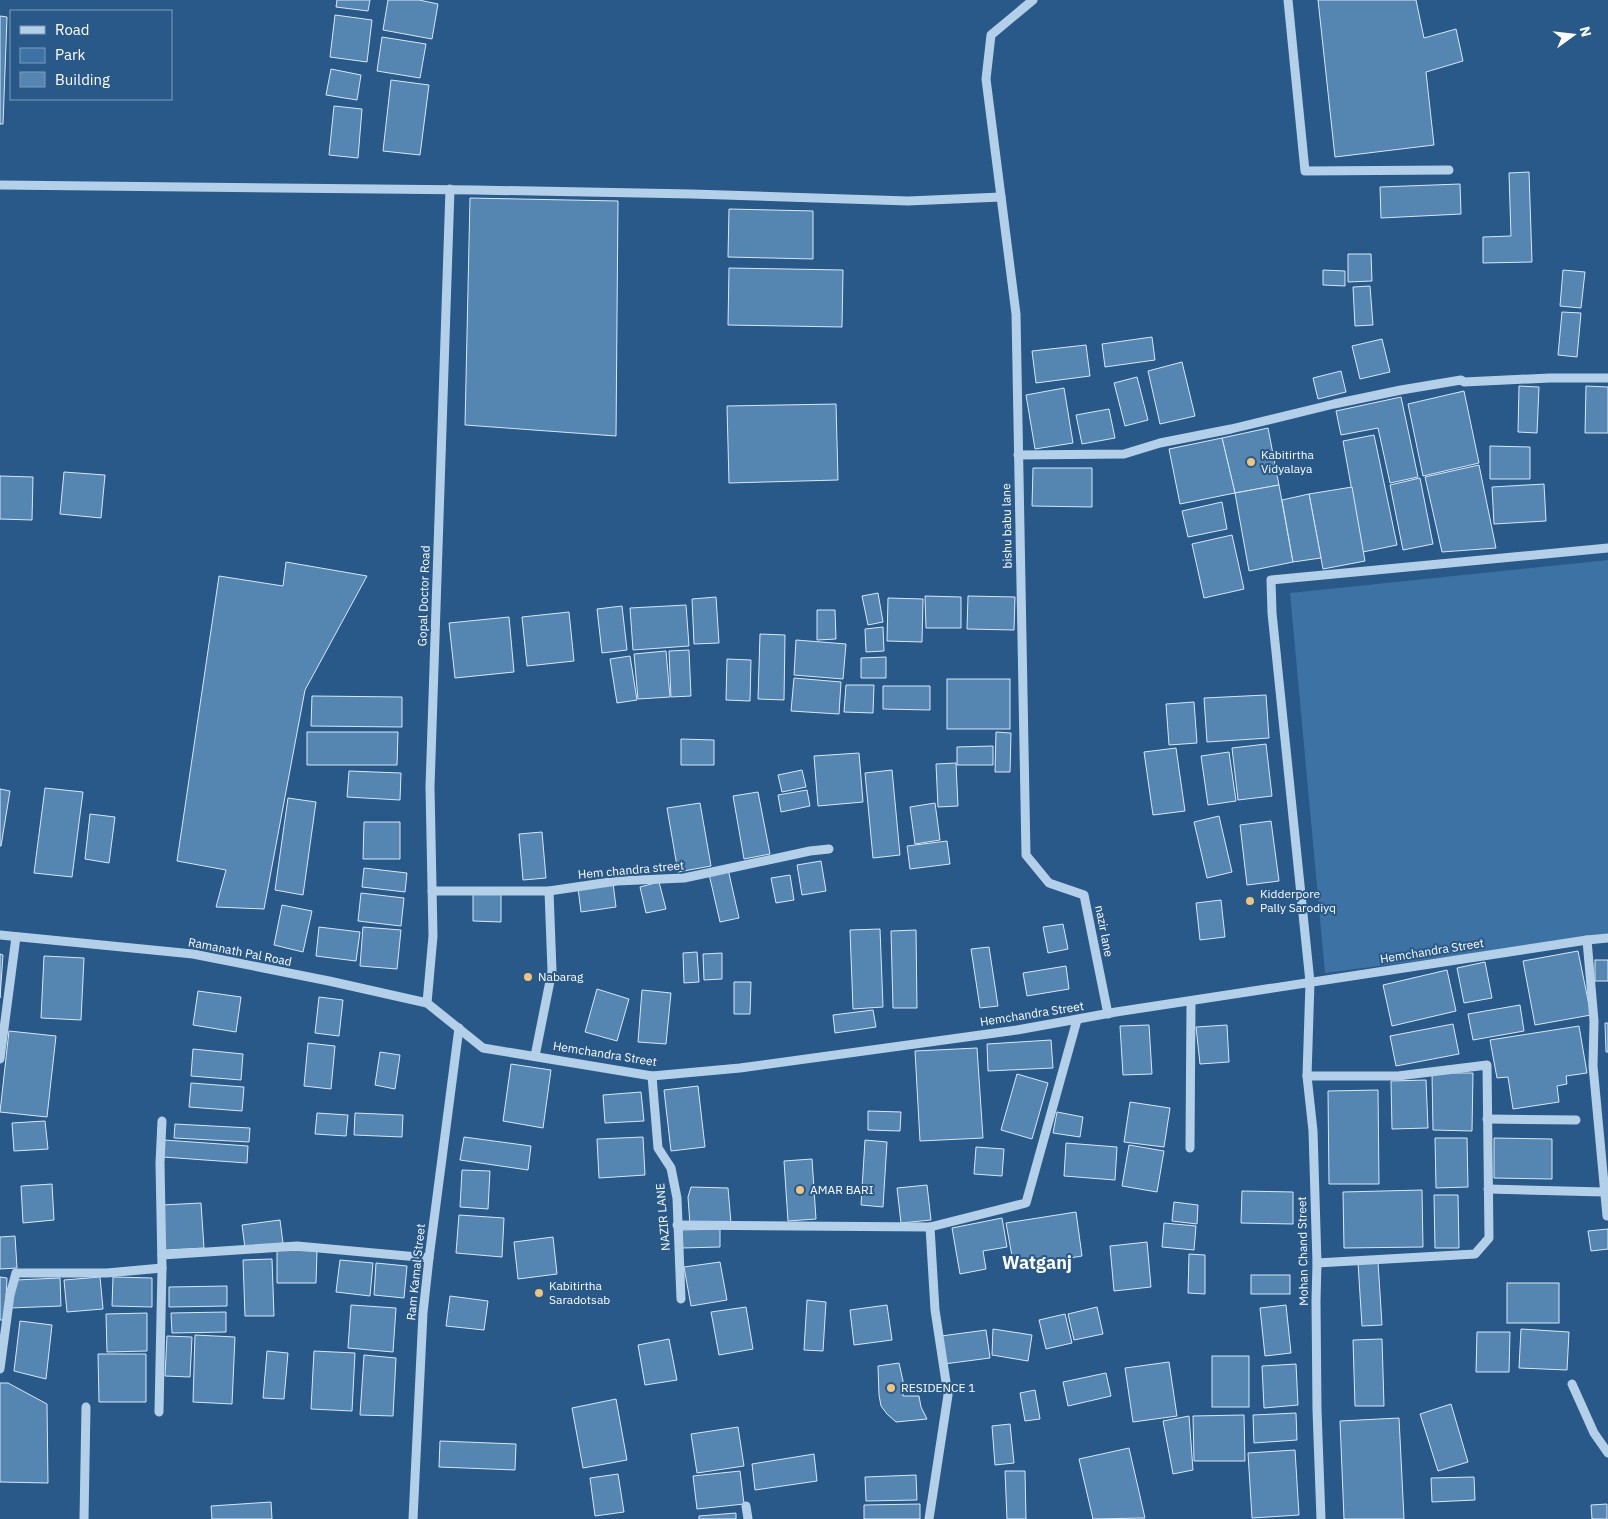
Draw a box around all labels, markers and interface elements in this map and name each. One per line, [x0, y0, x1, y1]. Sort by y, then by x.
legend [10, 10, 172, 100]
north arrow [1548, 10, 1598, 60]
text: Road [55, 20, 90, 39]
text: N [1576, 24, 1596, 39]
text: Park [55, 45, 85, 64]
text: Building [55, 70, 110, 89]
place label: Kabitirtha Vidyalaya [1261, 447, 1314, 476]
marker: Kabitirtha Vidyalaya [1245, 456, 1257, 468]
street label: bishu babu lane [998, 483, 1015, 569]
street label: Gopal Doctor Road [414, 545, 433, 647]
street label: Hem chandra street [577, 857, 685, 882]
place label: Kidderpore Pally Sarodiyq [1260, 886, 1336, 915]
marker: Kidderpore Pally Sarodiyq [1244, 895, 1256, 907]
street label: nazir lane [1092, 904, 1117, 958]
street label: Ramanath Pal Road [187, 934, 293, 969]
street label: Hemchandra Street [1379, 935, 1485, 966]
place label: Nabarag [538, 969, 584, 984]
marker: Nabarag [522, 971, 534, 983]
street label: Hemchandra Street [979, 998, 1085, 1029]
street label: Hemchandra Street [552, 1038, 658, 1069]
place label: AMAR BARI [810, 1182, 874, 1197]
street label: NAZIR LANE [652, 1183, 673, 1252]
marker: AMAR BARI [794, 1184, 806, 1196]
street label: Mohan Chand Street [1294, 1196, 1311, 1306]
street label: Ram Kamal Street [403, 1223, 428, 1321]
district label: Watganj [1002, 1251, 1072, 1274]
place label: Kabitirtha Saradotsab [549, 1278, 610, 1307]
marker: Kabitirtha Saradotsab [533, 1287, 545, 1299]
place label: RESIDENCE 1 [901, 1380, 975, 1395]
marker: RESIDENCE 1 [885, 1382, 897, 1394]

